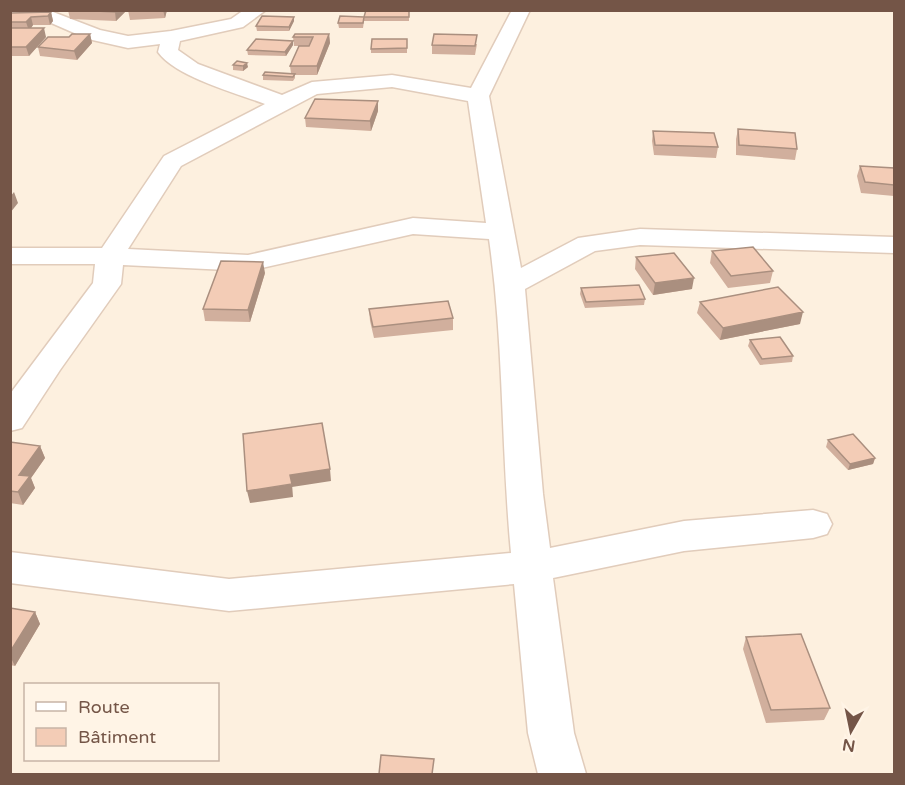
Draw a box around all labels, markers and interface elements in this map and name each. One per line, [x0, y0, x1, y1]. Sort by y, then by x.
legend [24, 683, 219, 761]
text: Route [78, 696, 130, 718]
north arrow [821, 701, 881, 761]
text: Bâtiment [78, 726, 156, 748]
text: N [841, 734, 857, 756]

